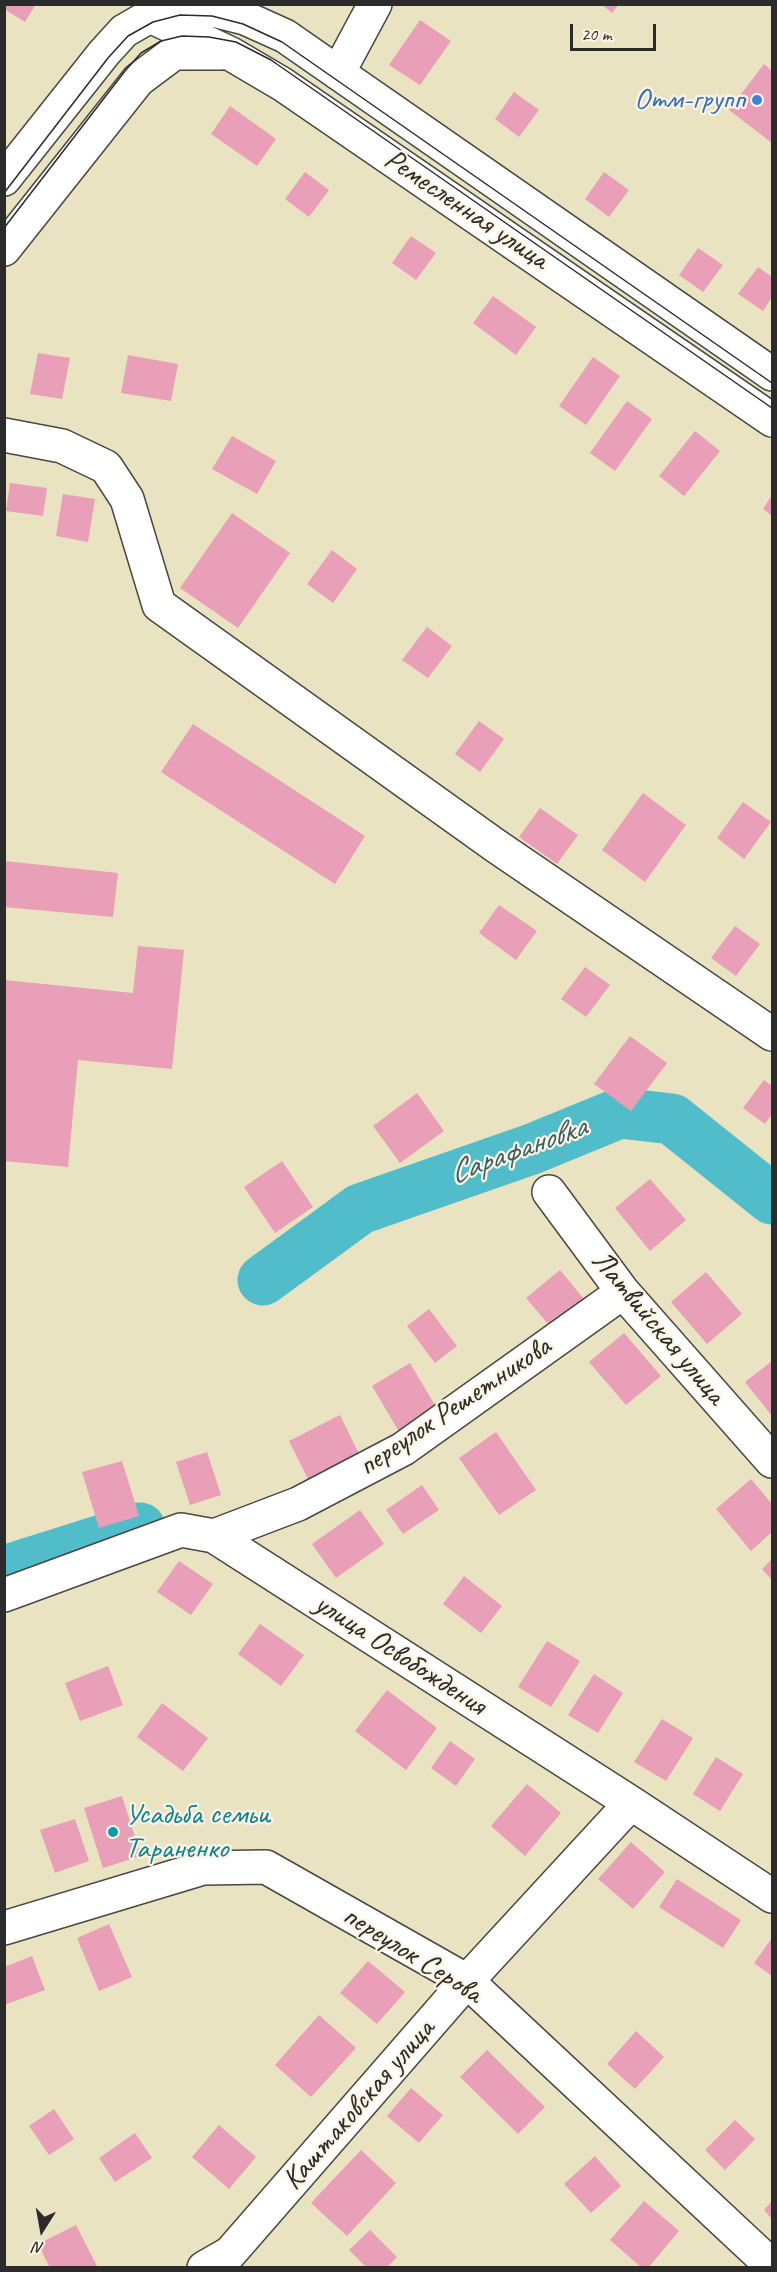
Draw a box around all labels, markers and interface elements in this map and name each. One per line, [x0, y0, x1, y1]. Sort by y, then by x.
scale bar [573, 12, 658, 50]
text: 20 m [581, 23, 612, 45]
place label: Отм-групп [634, 82, 745, 118]
marker: Отм-групп [750, 93, 764, 107]
street label: Ремесленная улица [377, 142, 555, 278]
water label: Сарафановка [444, 1109, 592, 1193]
street label: Латвийская улица [583, 1244, 733, 1412]
street label: переулок Решетникова [352, 1329, 558, 1485]
street label: улица Освобождения [308, 1586, 492, 1724]
place label: Усадьба семьи Тараненко [125, 1797, 270, 1868]
marker: Усадьба семьи Тараненко [106, 1825, 120, 1839]
street label: переулок Серова [336, 1898, 488, 2012]
street label: Каштаковская улица [275, 2012, 443, 2198]
north arrow [12, 2200, 72, 2260]
text: N [32, 2237, 45, 2258]

